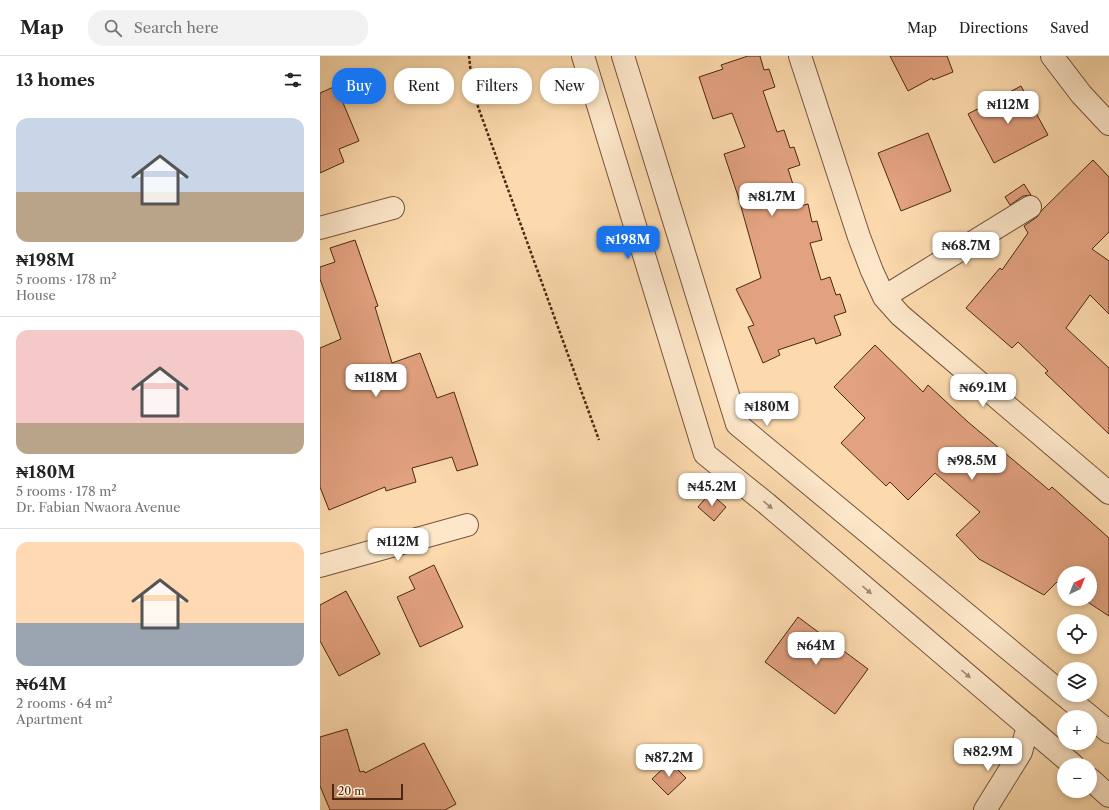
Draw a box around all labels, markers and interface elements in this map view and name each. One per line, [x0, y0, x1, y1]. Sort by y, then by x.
search box [88, 10, 368, 46]
text: Map [20, 16, 64, 39]
icon: search [102, 17, 124, 39]
text: Search here [134, 18, 219, 37]
text: Map [907, 19, 937, 37]
text: Directions [959, 19, 1028, 37]
text: Saved [1050, 19, 1089, 37]
chip: Buy [332, 68, 386, 104]
chip: Rent [394, 68, 454, 104]
chip: Filters [462, 68, 532, 104]
chip: New [540, 68, 599, 104]
icon: filters [282, 69, 304, 91]
text: 13 homes [16, 70, 95, 90]
pin: ₦112M [980, 91, 1036, 125]
text: ₦112M [987, 96, 1029, 112]
icon: home [124, 144, 196, 216]
pin: ₦81.7M [739, 183, 805, 217]
text: ₦81.7M [748, 188, 796, 204]
pin: ₦198M [600, 226, 656, 260]
text: ₦198M [606, 231, 650, 247]
pin: ₦68.7M [933, 232, 999, 266]
text: ₦68.7M [941, 237, 991, 253]
text: ₦198M [16, 250, 75, 270]
text: 5 rooms · 178 m² [16, 271, 117, 287]
text: House [16, 287, 56, 303]
icon: home [124, 356, 196, 428]
pin: ₦118M [348, 364, 404, 398]
text: ₦118M [355, 369, 397, 385]
pin: ₦69.1M [950, 374, 1016, 408]
text: ₦69.1M [959, 379, 1007, 395]
pin: ₦180M [739, 393, 795, 427]
text: ₦180M [744, 398, 790, 414]
pin: ₦98.5M [939, 447, 1005, 481]
text: ₦98.5M [947, 452, 997, 468]
text: ₦180M [16, 462, 75, 482]
pin: ₦45.2M [679, 473, 745, 507]
text: ₦45.2M [687, 478, 737, 494]
text: 5 rooms · 178 m² [16, 483, 117, 499]
text: Dr. Fabian Nwaora Avenue [16, 499, 181, 515]
one-way arrow [763, 501, 773, 510]
pin: ₦112M [370, 528, 426, 562]
text: ₦112M [377, 533, 419, 549]
north arrow [1057, 566, 1097, 606]
map controls [1057, 566, 1097, 798]
icon: home [124, 568, 196, 640]
one-way arrow [862, 585, 872, 594]
button: locate [1057, 614, 1097, 654]
pin: ₦64M [792, 632, 840, 666]
text: ₦64M [797, 637, 835, 653]
button: layers [1057, 662, 1097, 702]
one-way arrow [961, 669, 971, 678]
text: ₦64M [16, 674, 67, 694]
text: 2 rooms · 64 m² [16, 695, 113, 711]
button: + [1057, 710, 1097, 750]
text: Apartment [16, 711, 83, 727]
pin: ₦82.9M [955, 738, 1021, 772]
text: ₦82.9M [963, 743, 1013, 759]
pin: ₦87.2M [636, 744, 702, 778]
text: ₦87.2M [645, 749, 693, 765]
button: − [1057, 758, 1097, 798]
scale bar [332, 782, 403, 801]
text: 20 m [338, 784, 364, 798]

